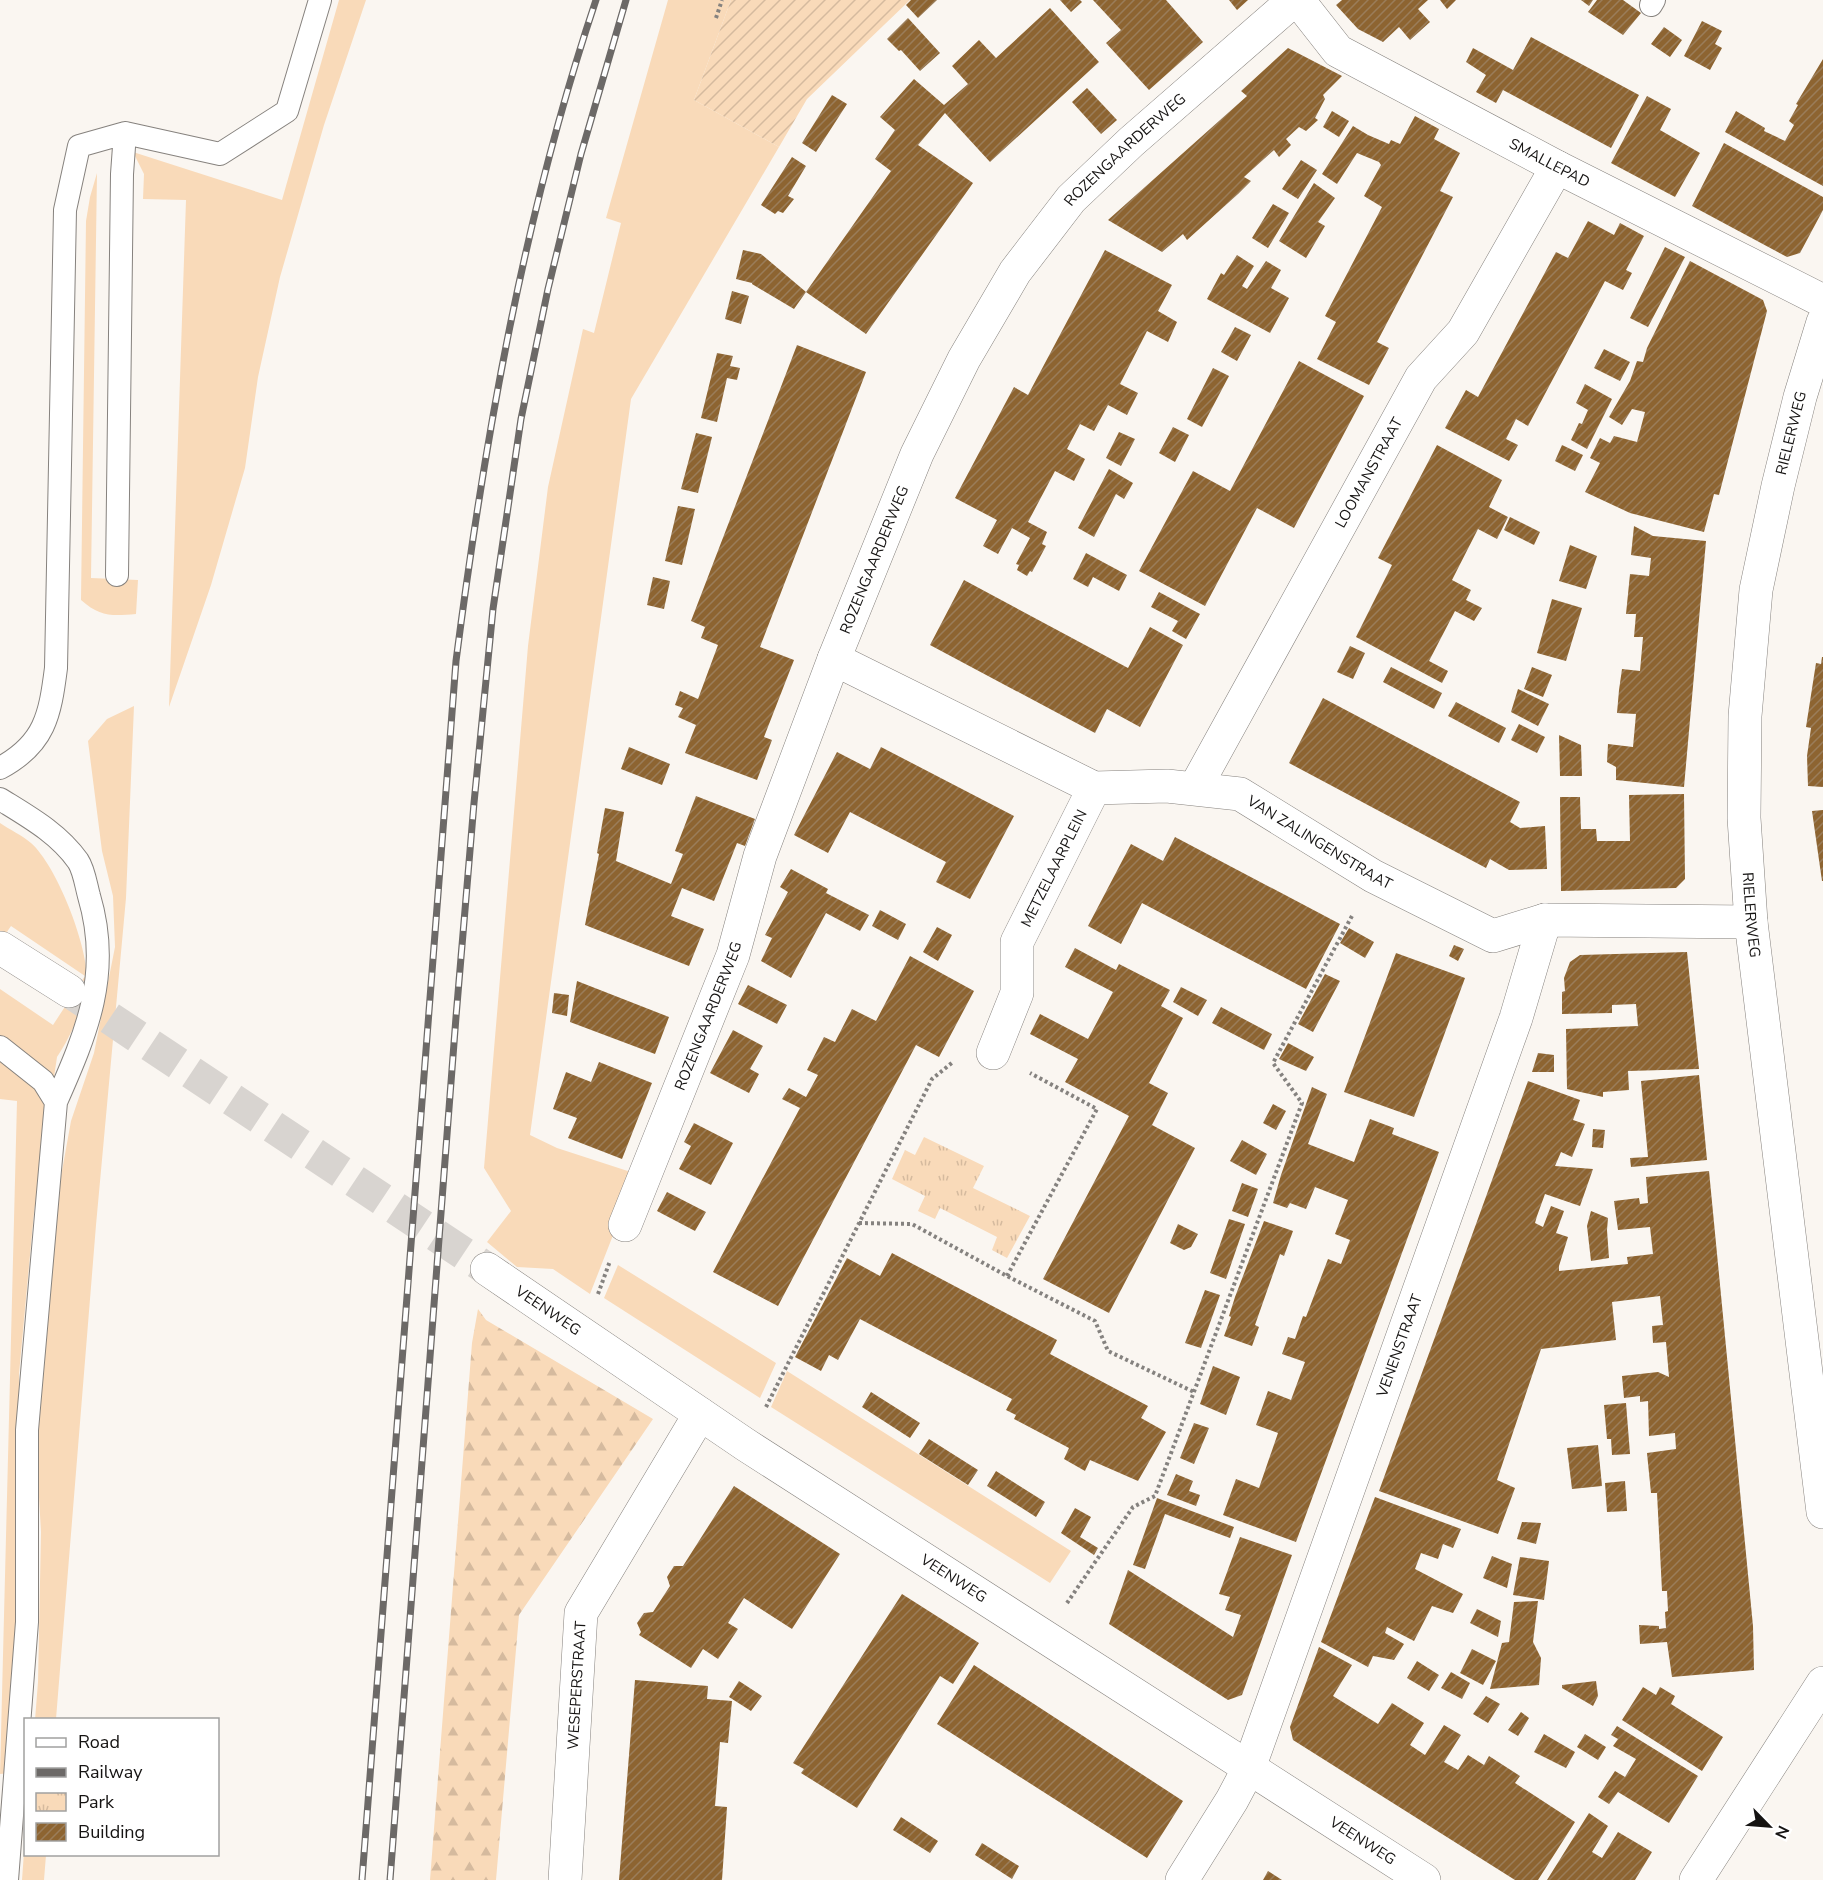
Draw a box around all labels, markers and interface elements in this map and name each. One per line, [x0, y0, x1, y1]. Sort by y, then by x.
street label: ROZENGAARDERWEG [1059, 89, 1190, 210]
street label: SMALLEPAD [1506, 133, 1593, 192]
street label: RIELERWEG [1771, 389, 1811, 477]
street label: LOOMANSTRAAT [1330, 414, 1407, 532]
street label: ROZENGAARDERWEG [835, 482, 913, 637]
street label: VAN ZALINGENSTRAAT [1242, 790, 1396, 894]
street label: METZELAARPLEIN [1016, 806, 1092, 931]
street label: RIELERWEG [1738, 872, 1765, 959]
street label: ROZENGAARDERWEG [670, 939, 746, 1093]
street label: VEENWEG [511, 1281, 585, 1340]
street label: VENENSTRAAT [1372, 1291, 1427, 1401]
street label: VEENWEG [916, 1549, 991, 1607]
street label: WESEPERSTRAAT [563, 1620, 591, 1750]
legend [24, 1718, 219, 1856]
text: Road [78, 1730, 120, 1754]
text: Railway [78, 1760, 143, 1784]
text: Park [78, 1790, 115, 1814]
north arrow [1739, 1796, 1799, 1856]
street label: VEENWEG [1325, 1812, 1400, 1869]
text: Building [78, 1820, 145, 1844]
text: N [1769, 1822, 1794, 1842]

